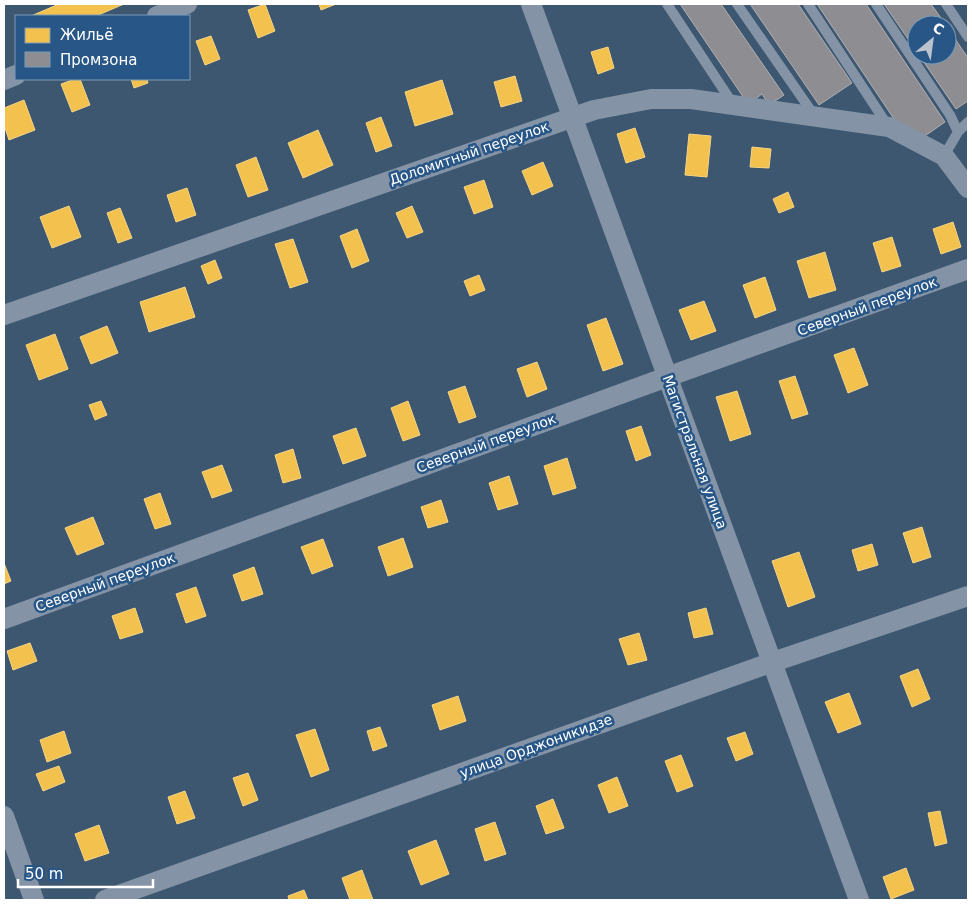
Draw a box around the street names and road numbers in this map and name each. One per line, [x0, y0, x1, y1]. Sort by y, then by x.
street label: Доломитный переулок [387, 118, 551, 188]
street label: Северный переулок [795, 273, 939, 339]
street label: Магистральная улица [660, 373, 730, 531]
street label: Северный переулок [414, 410, 558, 476]
street label: Северный переулок [33, 549, 177, 615]
street label: улица Орджоникидзе [458, 711, 614, 781]

